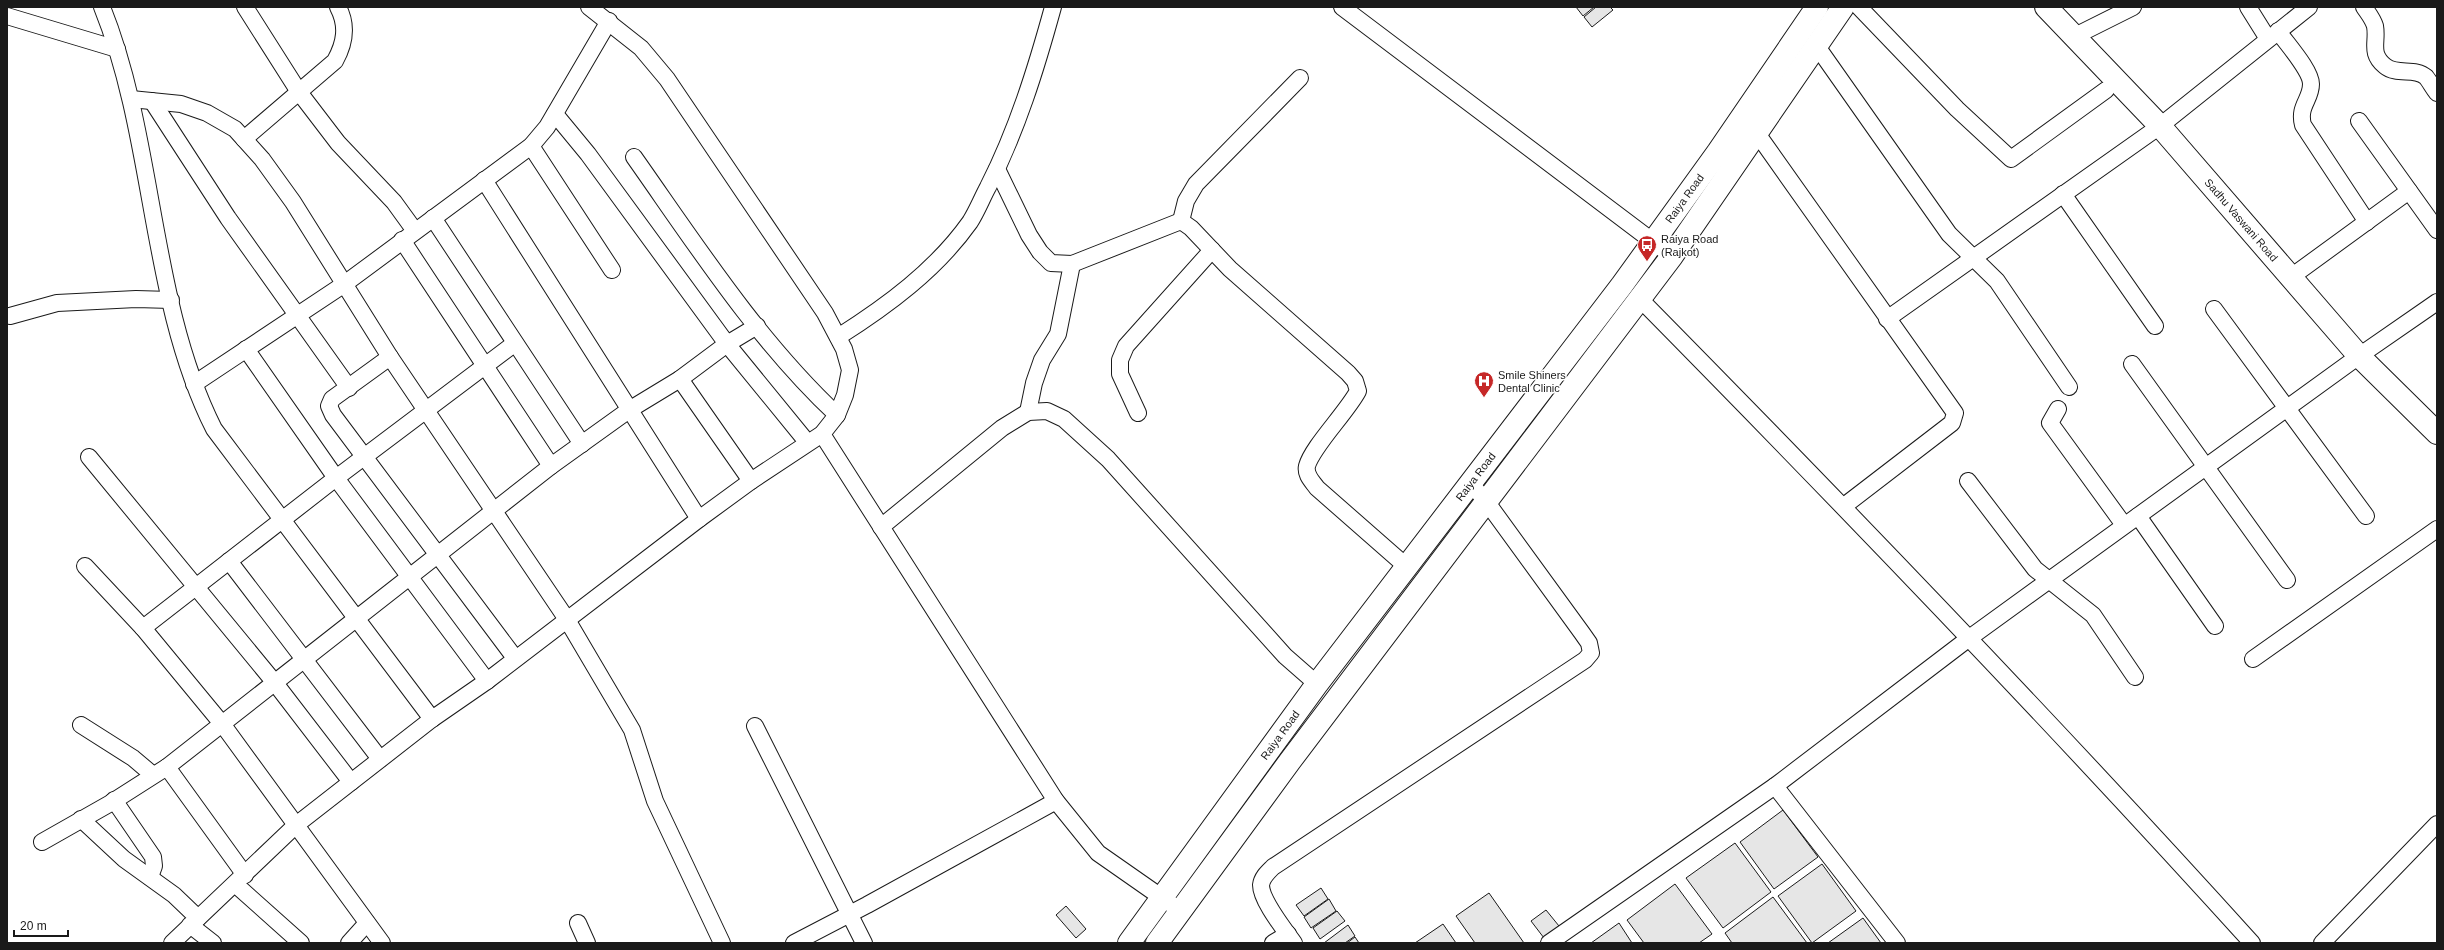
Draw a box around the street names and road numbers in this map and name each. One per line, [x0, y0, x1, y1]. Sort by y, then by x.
street label: Raiya Road [1663, 172, 1706, 225]
street label: Sadhu Vaswani Road [2202, 176, 2280, 264]
street label: Raiya Road [1453, 450, 1498, 503]
street label: Raiya Road [1258, 708, 1302, 762]

